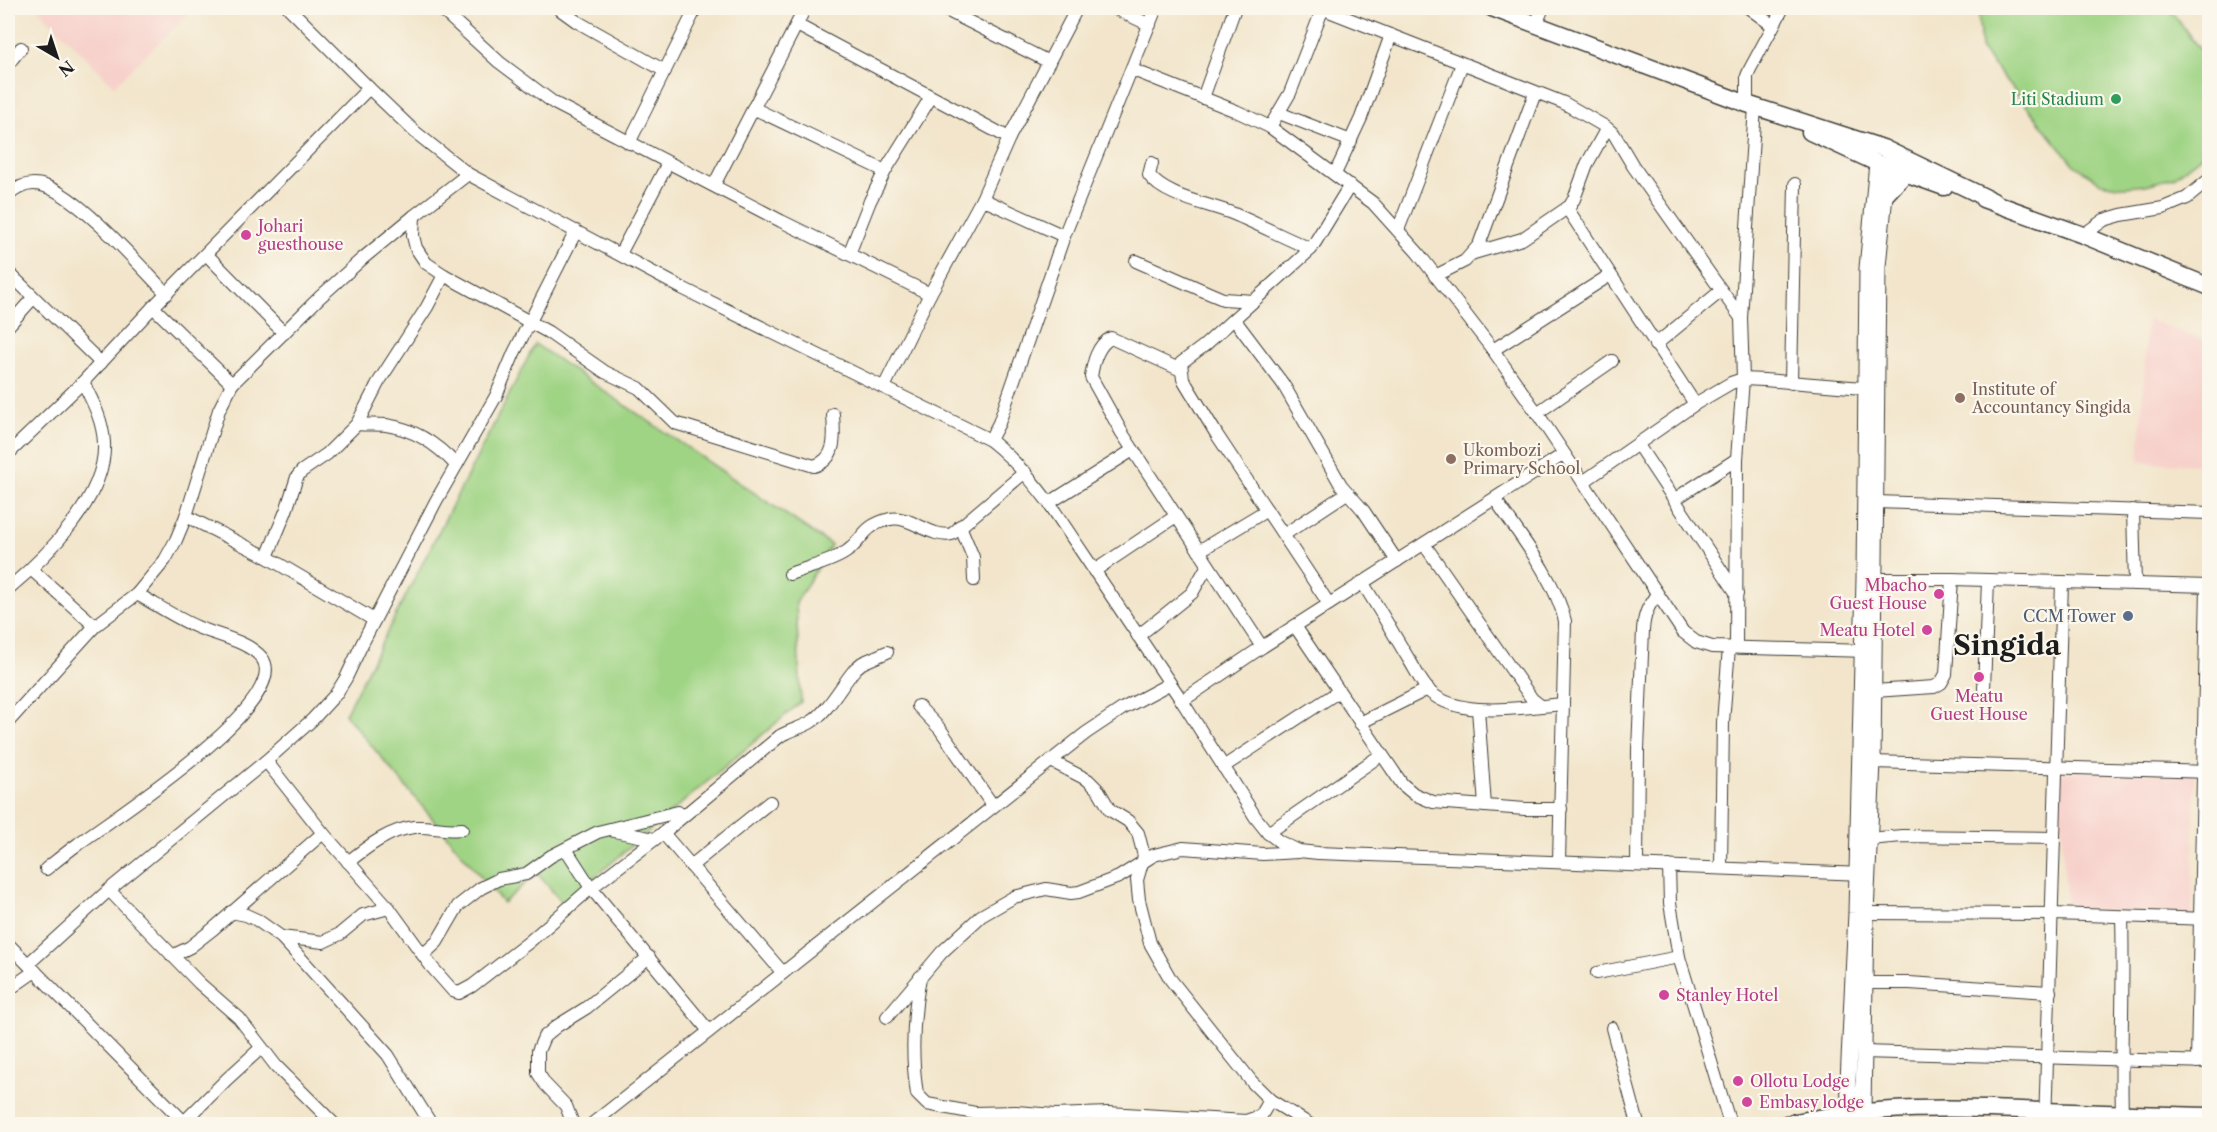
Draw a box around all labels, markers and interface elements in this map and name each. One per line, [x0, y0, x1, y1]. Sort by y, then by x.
north arrow [27, 27, 87, 87]
text: N [55, 57, 78, 81]
place label: Liti Stadium [2011, 89, 2104, 109]
marker: Liti Stadium [2109, 92, 2123, 106]
place label: Johari guesthouse [255, 216, 343, 254]
marker: Johari guesthouse [239, 228, 253, 242]
place label: Institute of Accountancy Singida [1971, 379, 2132, 417]
marker: Institute of Accountancy Singida [1953, 391, 1967, 405]
place label: Ukombozi Primary School [1463, 440, 1581, 478]
marker: Ukombozi Primary School [1444, 452, 1458, 466]
place label: Mbacho Guest House [1830, 575, 1927, 613]
marker: Mbacho Guest House [1932, 587, 1946, 601]
place label: CCM Tower [2023, 606, 2116, 626]
marker: CCM Tower [2121, 609, 2135, 623]
place label: Meatu Hotel [1820, 620, 1915, 640]
marker: Meatu Hotel [1920, 623, 1934, 637]
district label: Singida [1953, 628, 2062, 662]
marker: Meatu Guest House [1972, 670, 1986, 684]
place label: Meatu Guest House [1930, 686, 2028, 724]
place label: Stanley Hotel [1676, 985, 1779, 1005]
marker: Stanley Hotel [1657, 988, 1671, 1002]
place label: Ollotu Lodge [1750, 1071, 1850, 1091]
marker: Ollotu Lodge [1731, 1074, 1745, 1088]
place label: Embasy lodge [1759, 1092, 1864, 1112]
marker: Embasy lodge [1740, 1095, 1754, 1109]

